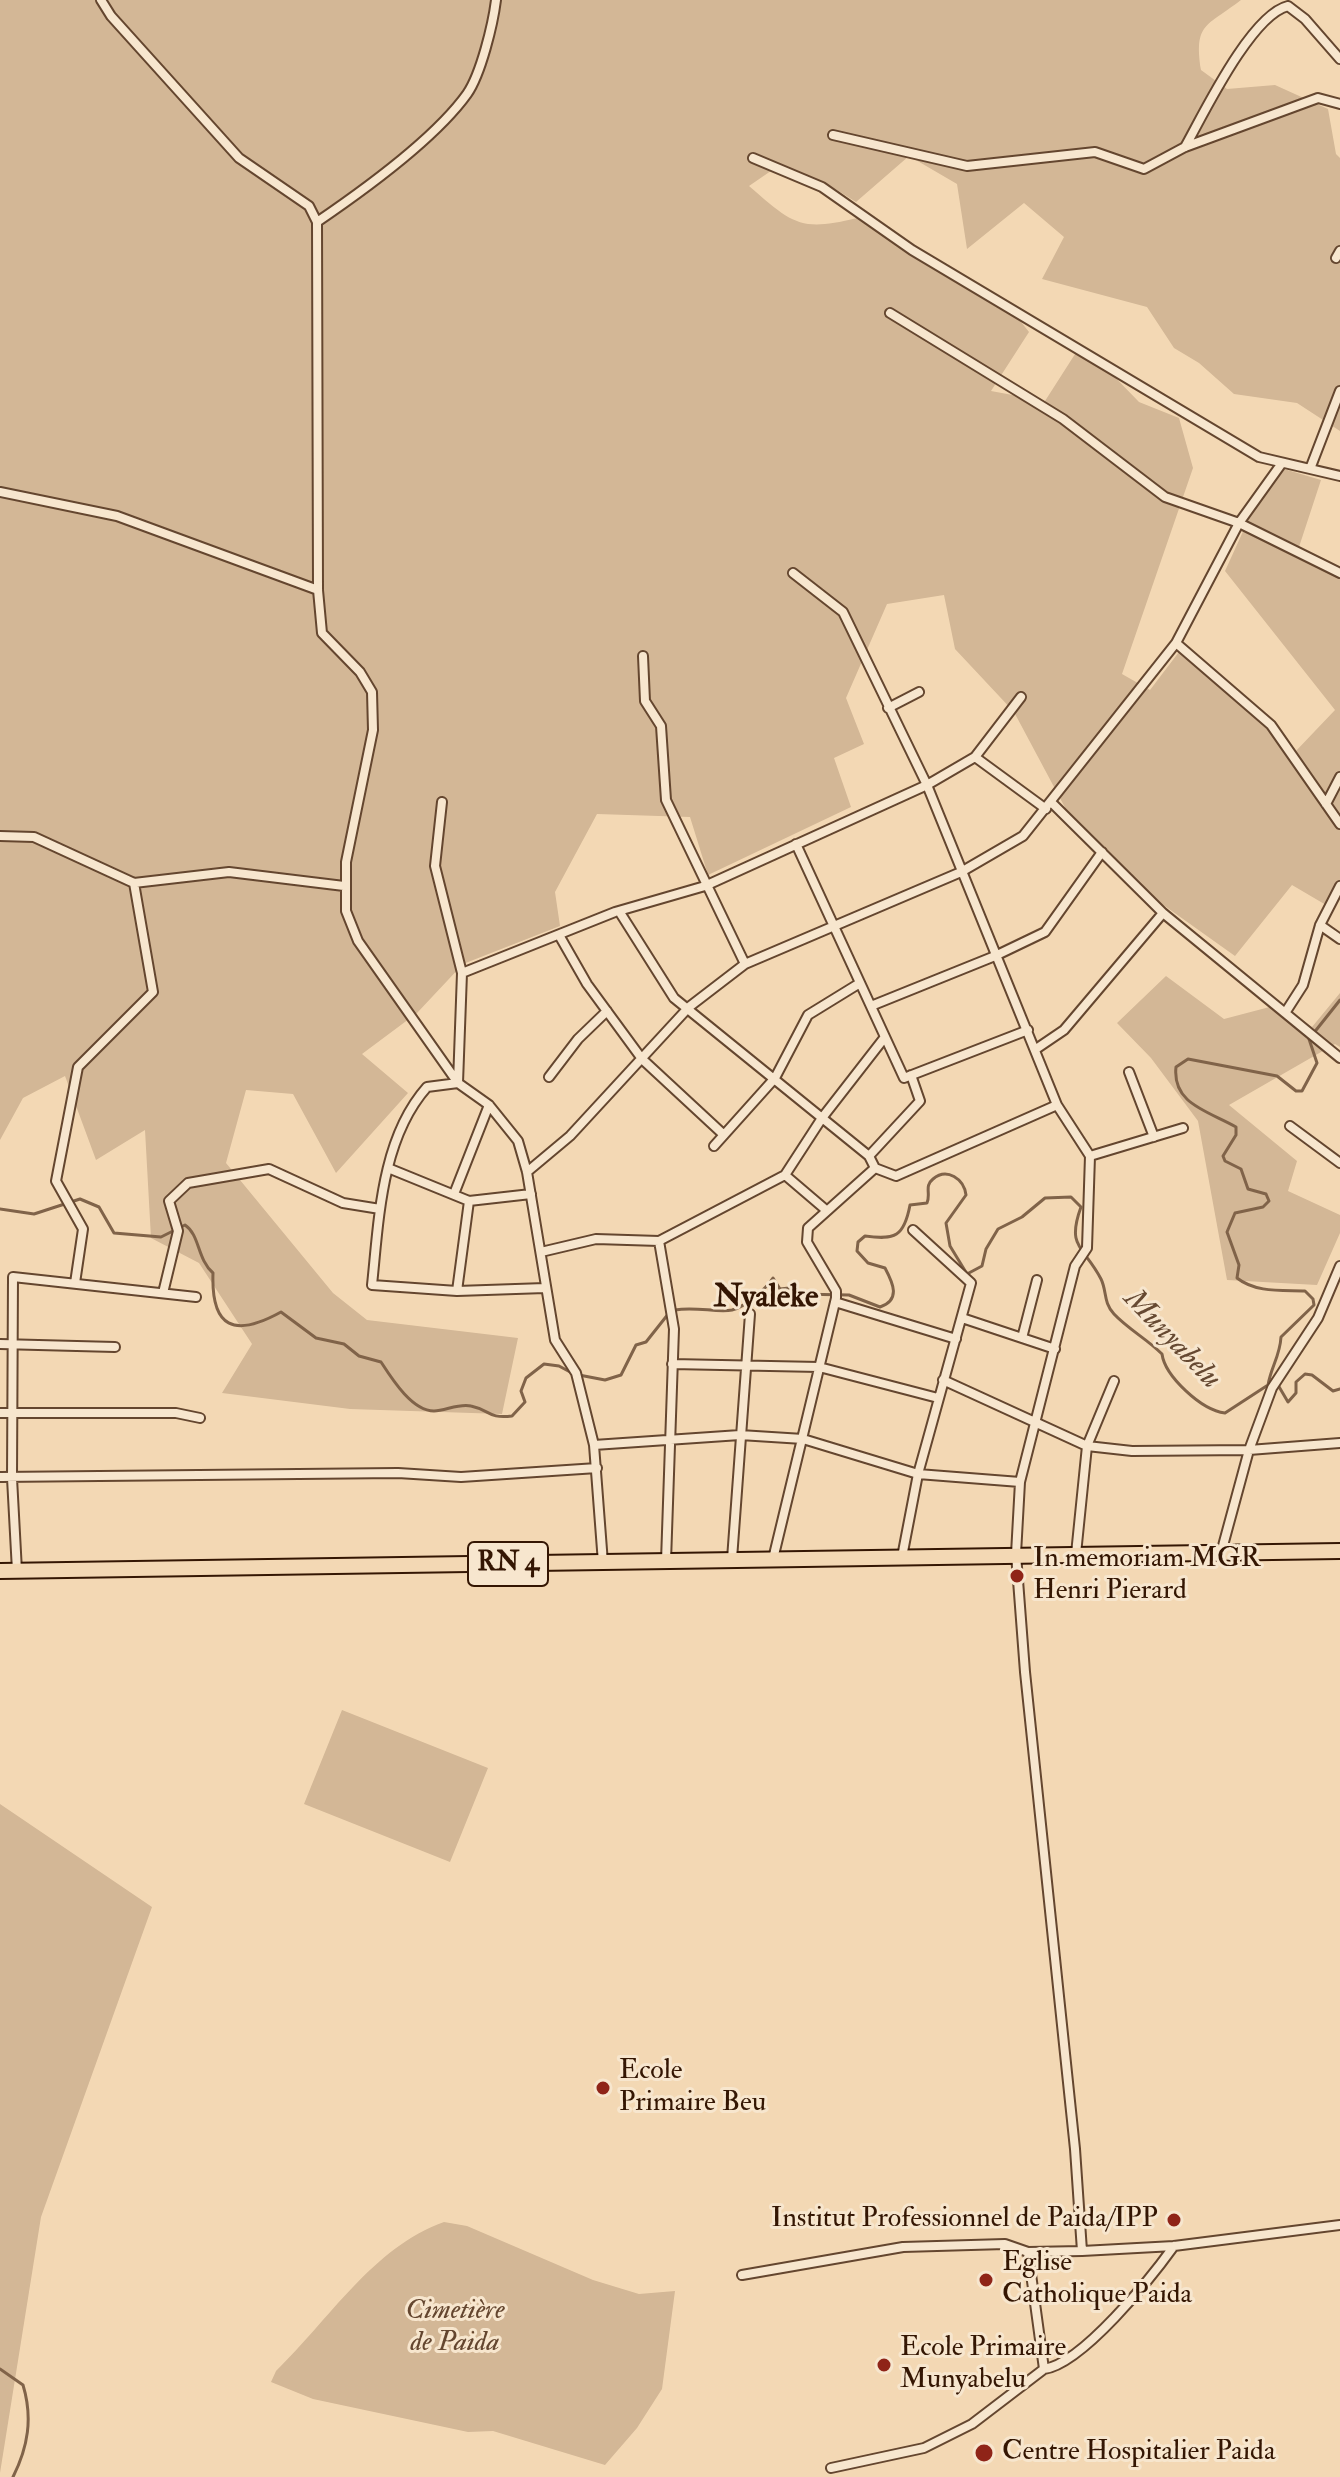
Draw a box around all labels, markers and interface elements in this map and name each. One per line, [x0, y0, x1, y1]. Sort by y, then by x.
district label: Nyaleke [714, 1280, 818, 1318]
water label: Munyabelu [1115, 1283, 1227, 1397]
road number: RN 4 [468, 1542, 548, 1586]
place label: In memoriam MGR Henri Pierard [1033, 1543, 1260, 1609]
marker: In memoriam MGR Henri Pierard [1008, 1567, 1026, 1585]
place label: Ecole Primaire Beu [619, 2055, 766, 2121]
marker: Ecole Primaire Beu [594, 2079, 612, 2097]
place label: Institut Professionnel de Paida/IPP [771, 2203, 1158, 2237]
marker: Institut Professionnel de Paida/IPP [1165, 2211, 1183, 2229]
place label: Eglise Catholique Paida [1002, 2247, 1192, 2313]
marker: Eglise Catholique Paida [977, 2271, 995, 2289]
park label: Cimetière de Paida [405, 2295, 505, 2361]
place label: Ecole Primaire Munyabelu [900, 2332, 1066, 2398]
marker: Ecole Primaire Munyabelu [875, 2356, 893, 2374]
place label: Centre Hospitalier Paida [1002, 2436, 1275, 2470]
marker: Centre Hospitalier Paida [973, 2442, 995, 2464]

